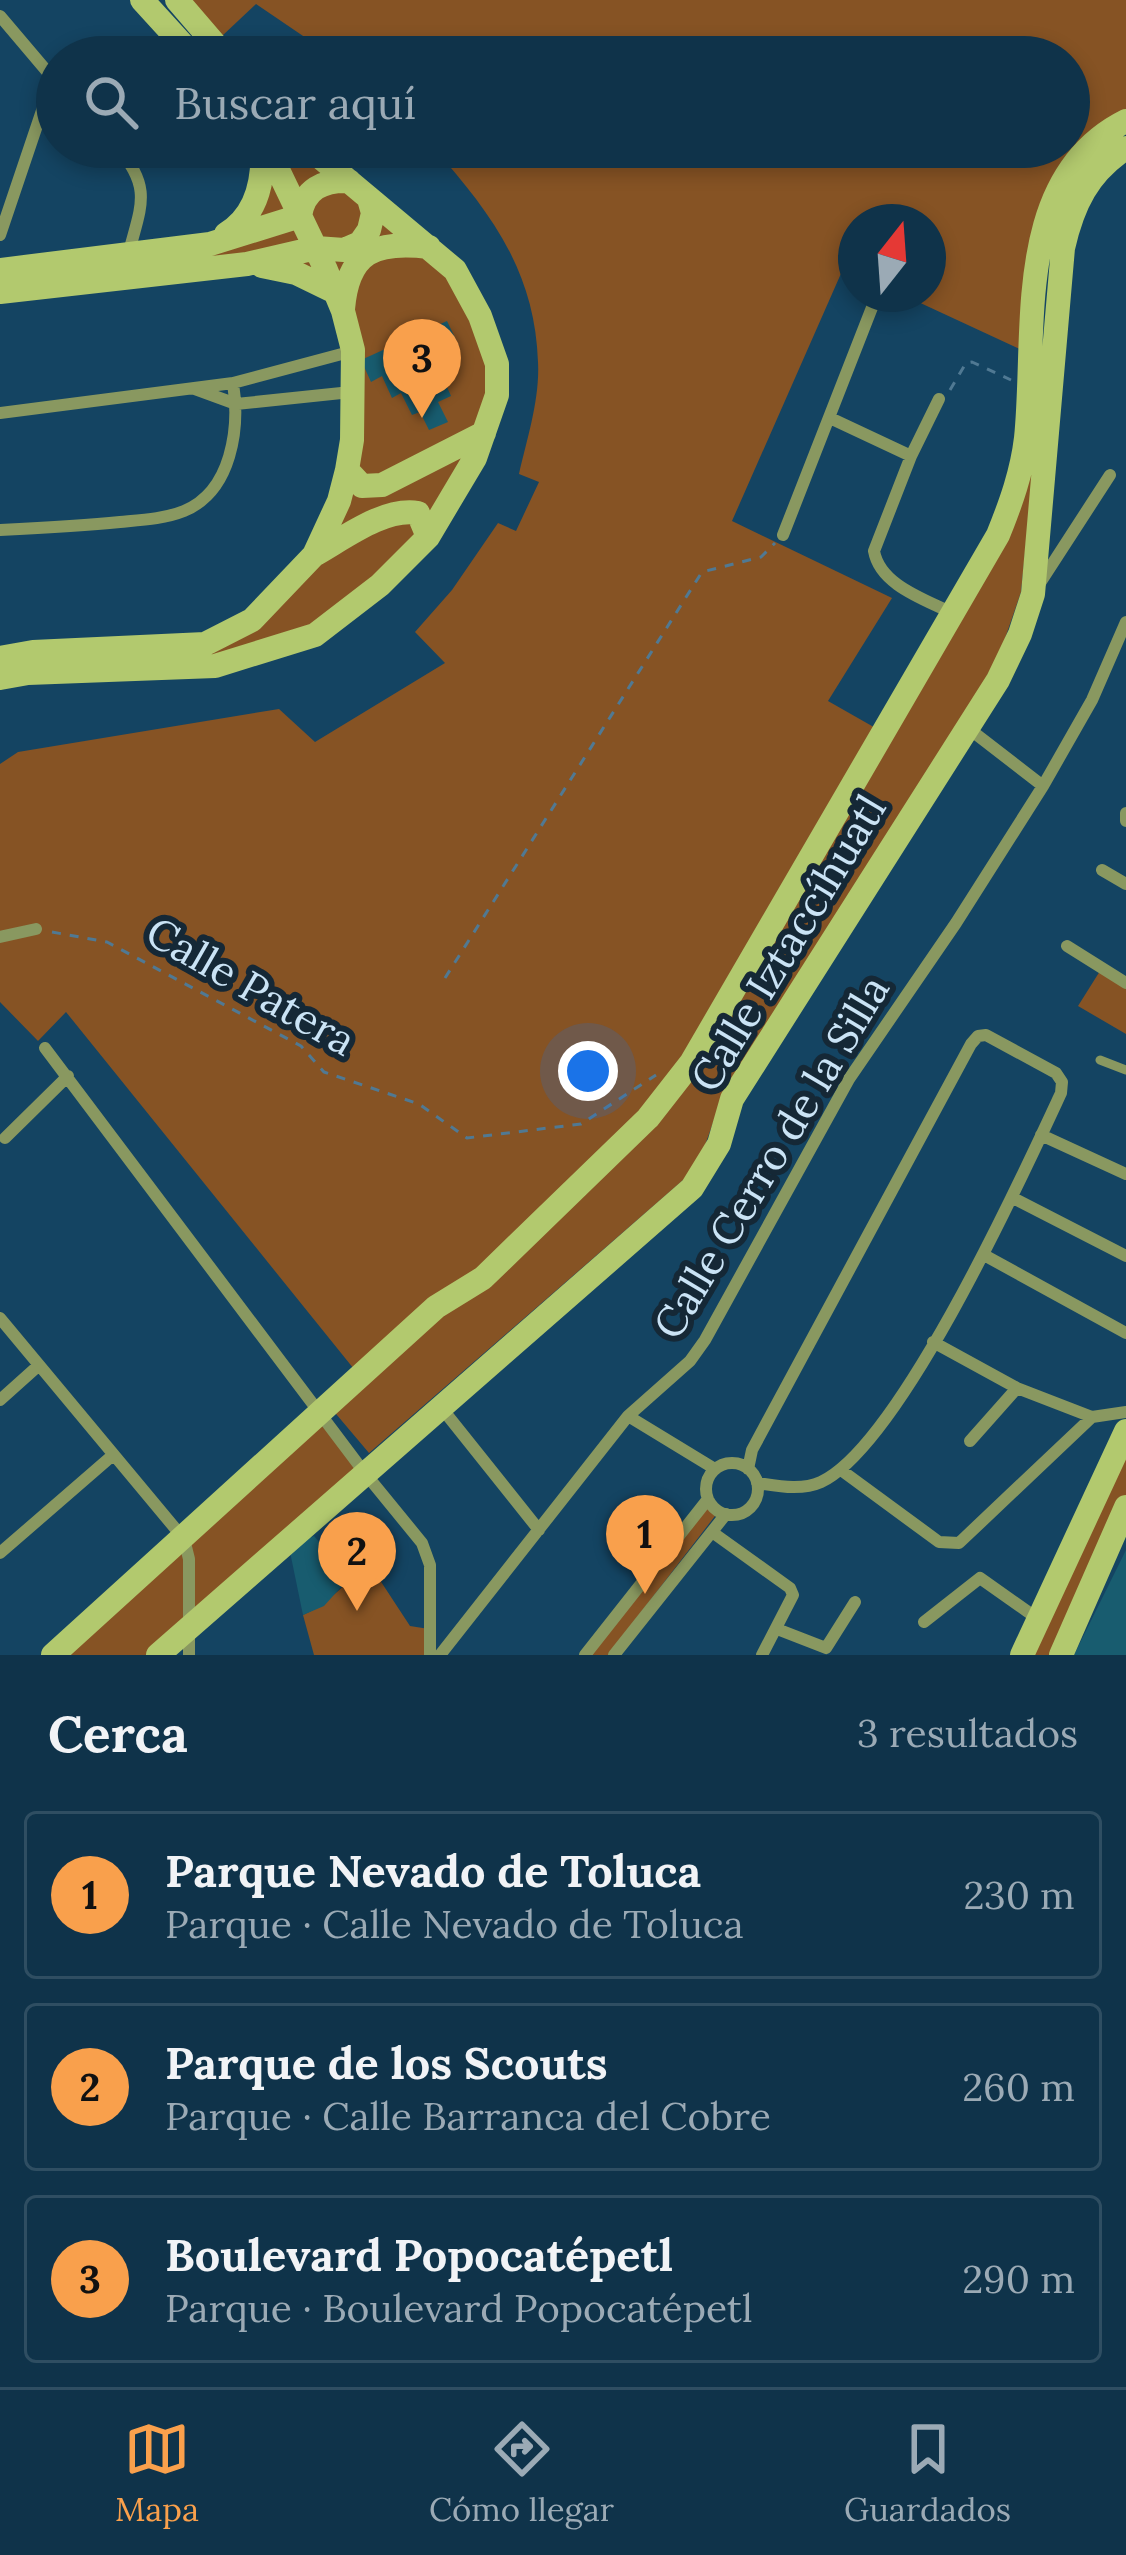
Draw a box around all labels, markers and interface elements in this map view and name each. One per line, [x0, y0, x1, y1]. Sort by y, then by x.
search box [36, 36, 1090, 168]
icon: search [78, 69, 144, 135]
text: Buscar aquí [174, 74, 416, 131]
north arrow [838, 204, 946, 312]
pin: 3 [383, 319, 461, 418]
street label: Calle Iztaccíhuatl [678, 785, 898, 1101]
street label: Calle Patera [137, 904, 365, 1068]
street label: Calle Cerro de la Silla [641, 965, 901, 1349]
your location [558, 1041, 618, 1101]
pin: 1 [606, 1495, 684, 1594]
pin: 2 [318, 1512, 396, 1611]
text: Cerca [48, 1701, 188, 1766]
text: 3 resultados [857, 1708, 1078, 1758]
text: Parque Nevado de Toluca [165, 1842, 701, 1899]
text: 1 [82, 1870, 98, 1920]
text: 230 m [964, 1870, 1075, 1920]
text: Parque · Calle Nevado de Toluca [165, 1899, 744, 1949]
text: Parque de los Scouts [165, 2034, 608, 2091]
text: 2 [80, 2062, 100, 2112]
text: 260 m [962, 2062, 1075, 2112]
text: Parque · Calle Barranca del Cobre [165, 2091, 771, 2141]
text: Boulevard Popocatépetl [165, 2226, 673, 2283]
text: 3 [79, 2254, 101, 2304]
text: 290 m [962, 2254, 1075, 2304]
text: Parque · Boulevard Popocatépetl [165, 2283, 753, 2333]
tab: Mapa [115, 2416, 199, 2530]
tab: Cómo llegar [429, 2416, 614, 2530]
tab: Guardados [844, 2416, 1011, 2530]

